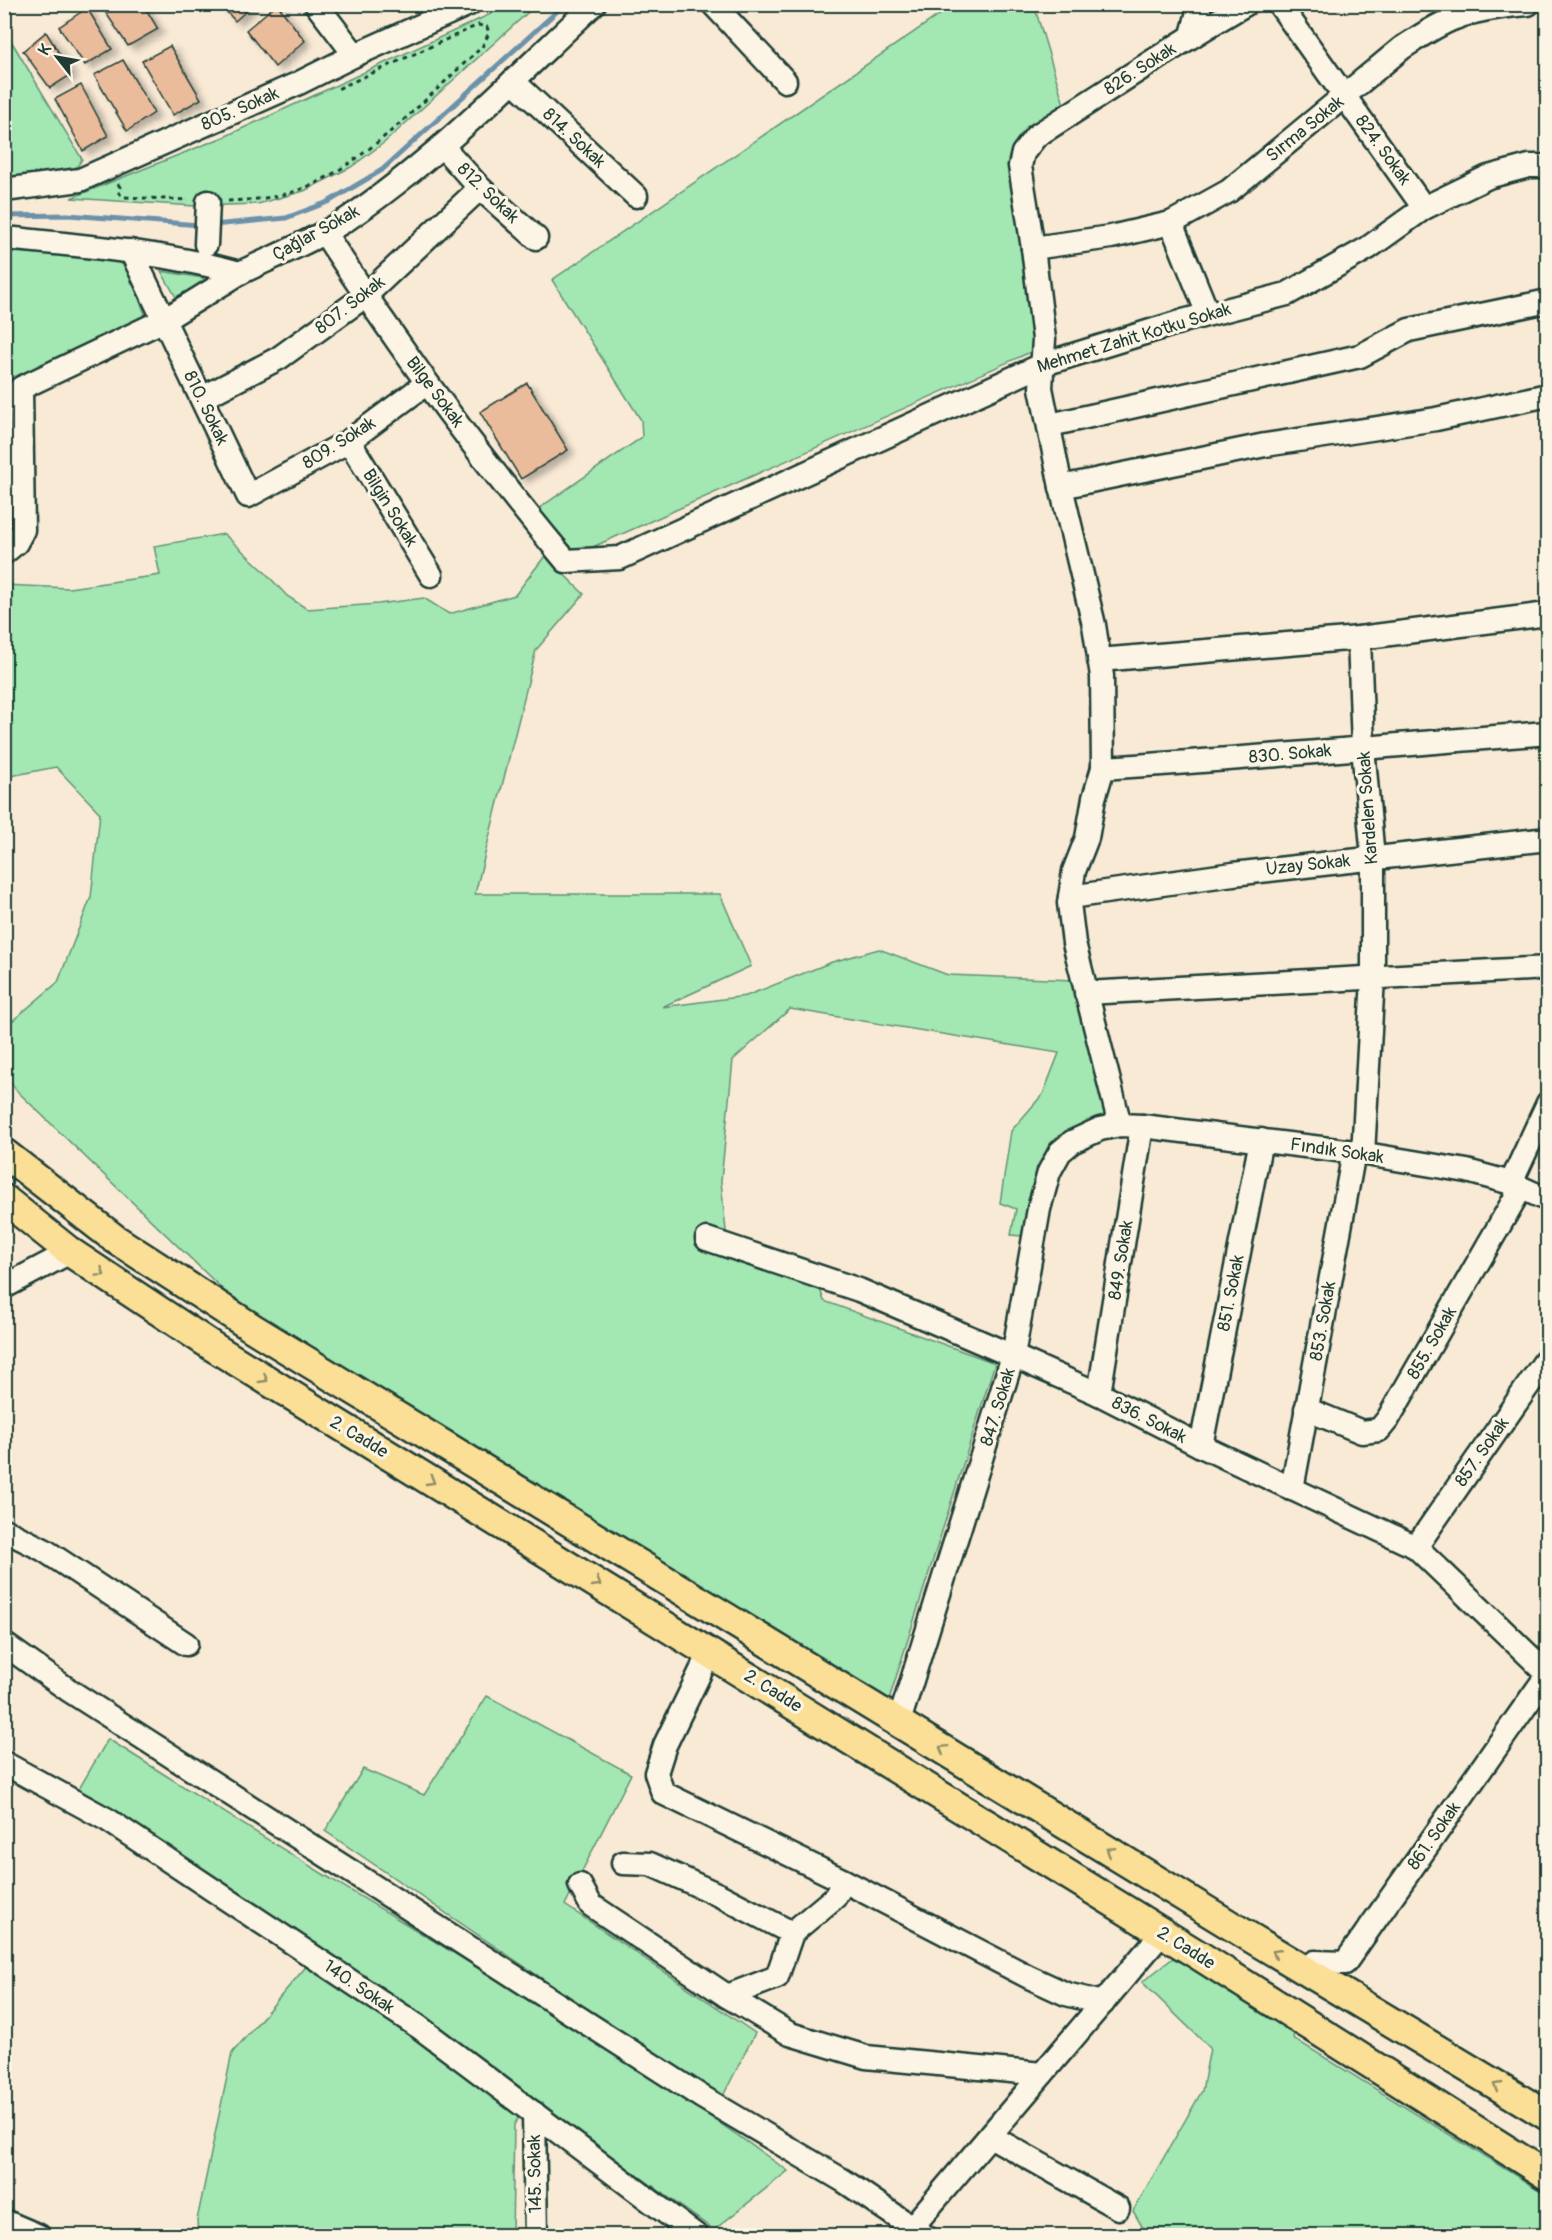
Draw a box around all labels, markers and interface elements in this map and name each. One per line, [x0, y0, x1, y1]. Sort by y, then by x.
north arrow [27, 27, 87, 87]
street label: 826. Sokak [1100, 37, 1181, 101]
text: K [34, 40, 56, 59]
street label: 805. Sokak [198, 82, 283, 136]
street label: Sırma Sokak [1261, 90, 1349, 167]
street label: 814. Sokak [538, 103, 611, 173]
street label: 824. Sokak [1350, 110, 1416, 190]
street label: 812. Sokak [452, 158, 524, 229]
street label: Çağlar Sokak [269, 200, 364, 266]
street label: 807. Sokak [311, 270, 390, 339]
street label: Mehmet Zahit Kotku Sokak [1034, 297, 1234, 378]
street label: Bilge Sokak [401, 352, 469, 432]
street label: 810. Sokak [178, 367, 234, 449]
street label: 809. Sokak [298, 411, 380, 474]
street label: Bilgin Sokak [357, 465, 423, 552]
street label: 830. Sokak [1248, 739, 1333, 769]
street label: Kardelen Sokak [1353, 750, 1383, 865]
street label: Uzay Sokak [1265, 849, 1352, 881]
street label: Fındık Sokak [1289, 1133, 1386, 1169]
street label: 849. Sokak [1103, 1218, 1139, 1301]
street label: 851. Sokak [1212, 1252, 1250, 1333]
one-way arrow [95, 1265, 105, 1277]
street label: 853. Sokak [1305, 1279, 1341, 1363]
street label: 855. Sokak [1402, 1302, 1462, 1383]
street label: 847. Sokak [975, 1365, 1021, 1449]
one-way arrow [258, 1371, 268, 1383]
street label: 836. Sokak [1108, 1391, 1191, 1449]
street label: 2. Cadde [326, 1411, 392, 1463]
street label: 857. Sokak [1450, 1412, 1515, 1491]
one-way arrow [425, 1473, 435, 1485]
one-way arrow [591, 1575, 601, 1587]
street label: 2. Cadde [740, 1664, 806, 1718]
one-way arrow [939, 1746, 950, 1757]
street label: 861. Sokak [1402, 1797, 1466, 1875]
one-way arrow [1106, 1847, 1116, 1859]
street label: 2. Cadde [1153, 1921, 1219, 1975]
one-way arrow [1272, 1948, 1282, 1960]
street label: 140. Sokak [319, 1955, 399, 2019]
one-way arrow [1493, 2082, 1503, 2093]
street label: 145. Sokak [523, 2134, 547, 2214]

